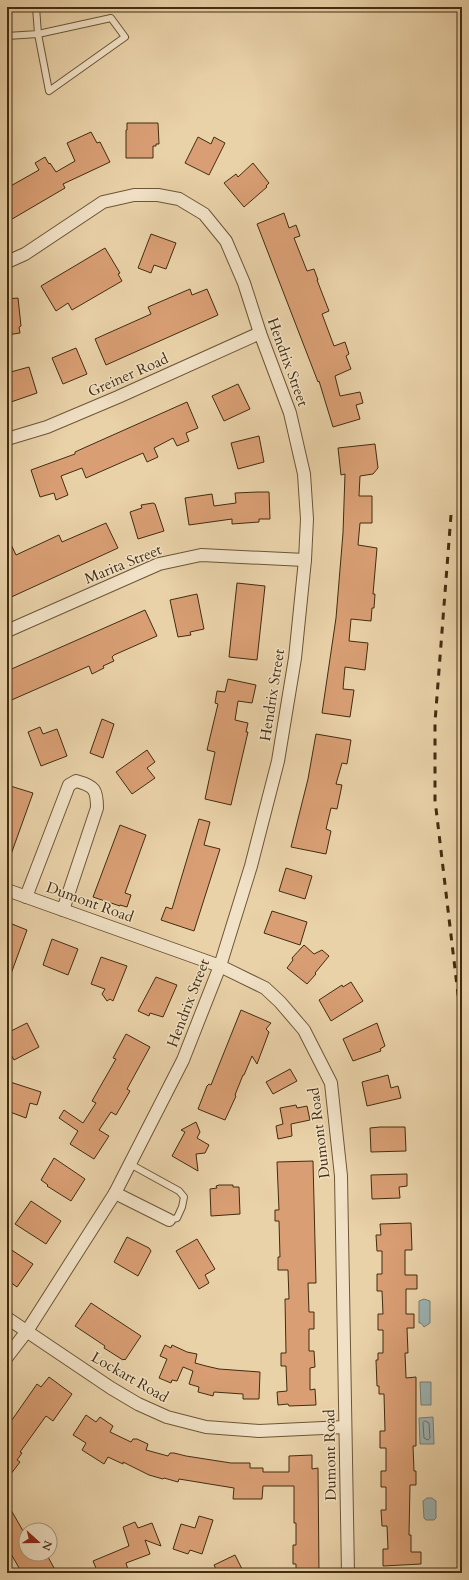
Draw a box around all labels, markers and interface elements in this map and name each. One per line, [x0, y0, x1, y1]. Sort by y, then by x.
street label: Hendrix Street [263, 315, 313, 409]
street label: Greiner Road [85, 348, 171, 402]
street label: Marita Street [81, 539, 165, 589]
street label: Hendrix Street [255, 647, 289, 743]
street label: Dumont Road [44, 877, 136, 927]
street label: Hendrix Street [162, 956, 214, 1050]
street label: Dumont Road [303, 1086, 335, 1180]
street label: Lockart Road [88, 1347, 172, 1407]
street label: Dumont Road [319, 1409, 341, 1501]
north arrow [18, 1522, 58, 1562]
text: N [38, 1538, 56, 1553]

